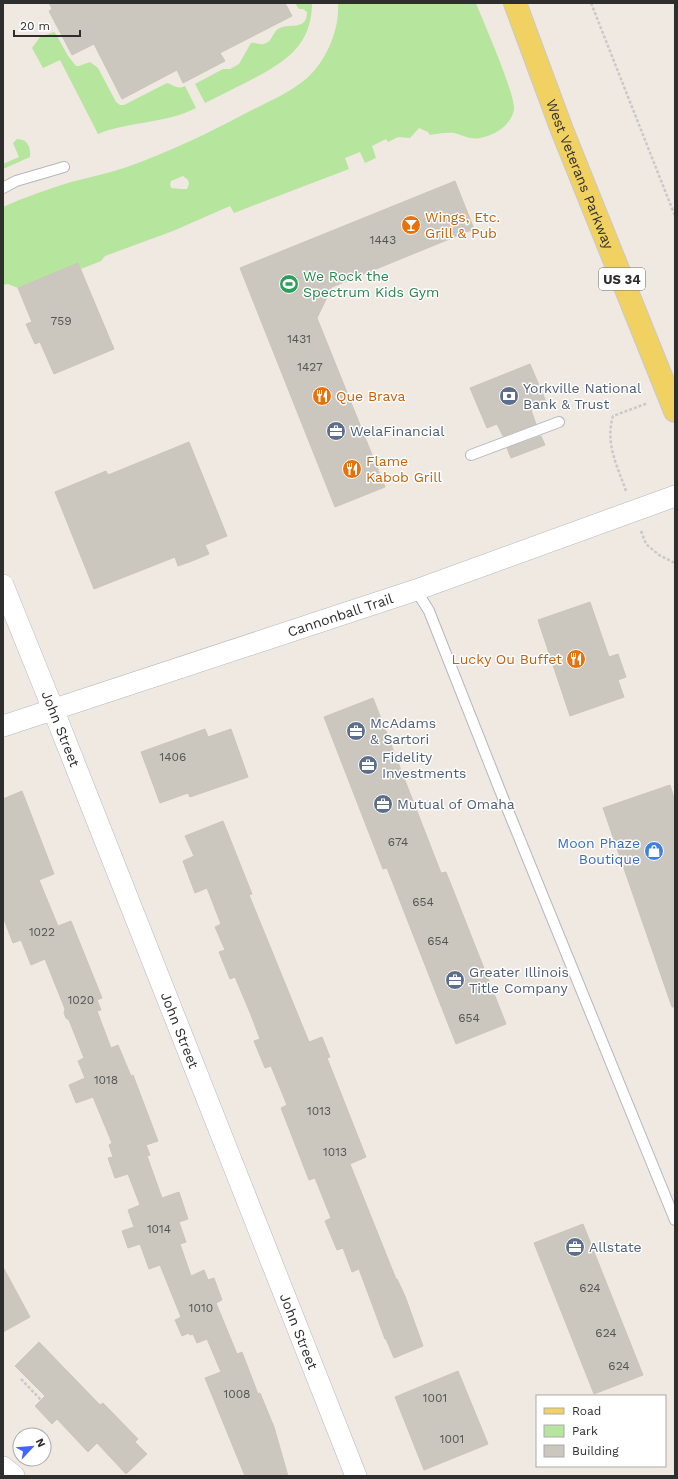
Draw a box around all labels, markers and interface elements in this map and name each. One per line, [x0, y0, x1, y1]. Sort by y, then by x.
scale bar [14, 12, 80, 38]
text: 20 m [20, 19, 50, 33]
street label: West Veterans Parkway [543, 97, 617, 252]
place label: Wings, Etc. Grill & Pub [425, 209, 500, 241]
bar icon: Wings, Etc. Grill & Pub [400, 214, 422, 236]
house number: 1443 [370, 233, 396, 247]
place label: We Rock the Spectrum Kids Gym [303, 268, 439, 300]
road number: US 34 [599, 268, 645, 290]
sports icon: We Rock the Spectrum Kids Gym [278, 273, 300, 295]
house number: 759 [50, 314, 72, 328]
house number: 1431 [287, 332, 311, 346]
house number: 1427 [297, 360, 323, 374]
place label: Yorkville National Bank & Trust [523, 380, 642, 412]
restaurant icon: Que Brava [311, 385, 333, 407]
bank icon: Yorkville National Bank & Trust [498, 385, 520, 407]
place label: Que Brava [336, 388, 405, 404]
office icon: WelaFinancial [325, 420, 347, 442]
place label: WelaFinancial [350, 423, 445, 439]
place label: Flame Kabob Grill [366, 453, 442, 485]
restaurant icon: Flame Kabob Grill [341, 458, 363, 480]
street label: Cannonball Trail [285, 590, 396, 640]
restaurant icon: Lucky Ou Buffet [565, 648, 587, 670]
place label: Lucky Ou Buffet [452, 651, 562, 667]
street label: John Street [38, 688, 83, 769]
place label: McAdams & Sartori [370, 715, 436, 747]
office icon: McAdams & Sartori [345, 720, 367, 742]
place label: Fidelity Investments [382, 749, 466, 781]
house number: 1406 [160, 750, 186, 764]
office icon: Fidelity Investments [357, 754, 379, 776]
office icon: Mutual of Omaha [372, 793, 394, 815]
place label: Mutual of Omaha [397, 796, 515, 812]
house number: 674 [388, 835, 408, 849]
place label: Moon Phaze Boutique [557, 835, 640, 867]
shop icon: Moon Phaze Boutique [643, 840, 665, 862]
house number: 654 [412, 895, 434, 909]
house number: 1022 [29, 925, 55, 939]
house number: 654 [427, 934, 449, 948]
place label: Greater Illinois Title Company [469, 964, 569, 996]
office icon: Greater Illinois Title Company [444, 969, 466, 991]
street label: John Street [158, 990, 202, 1071]
house number: 1020 [68, 993, 94, 1007]
house number: 654 [458, 1011, 480, 1025]
house number: 1018 [94, 1073, 118, 1087]
house number: 1013 [307, 1104, 331, 1118]
house number: 1013 [323, 1145, 347, 1159]
house number: 1014 [147, 1222, 171, 1236]
office icon: Allstate [564, 1236, 586, 1258]
place label: Allstate [589, 1239, 642, 1255]
house number: 624 [579, 1281, 601, 1295]
street label: John Street [277, 1291, 321, 1372]
house number: 1010 [189, 1301, 213, 1315]
house number: 624 [595, 1326, 617, 1340]
house number: 624 [608, 1359, 630, 1373]
house number: 1008 [223, 1387, 251, 1401]
house number: 1001 [423, 1391, 447, 1405]
legend [536, 1395, 666, 1467]
text: Road [572, 1404, 601, 1418]
text: Park [572, 1424, 598, 1438]
north arrow [12, 1427, 52, 1467]
house number: 1001 [440, 1432, 464, 1446]
text: N [33, 1436, 48, 1449]
text: Building [572, 1444, 619, 1458]

